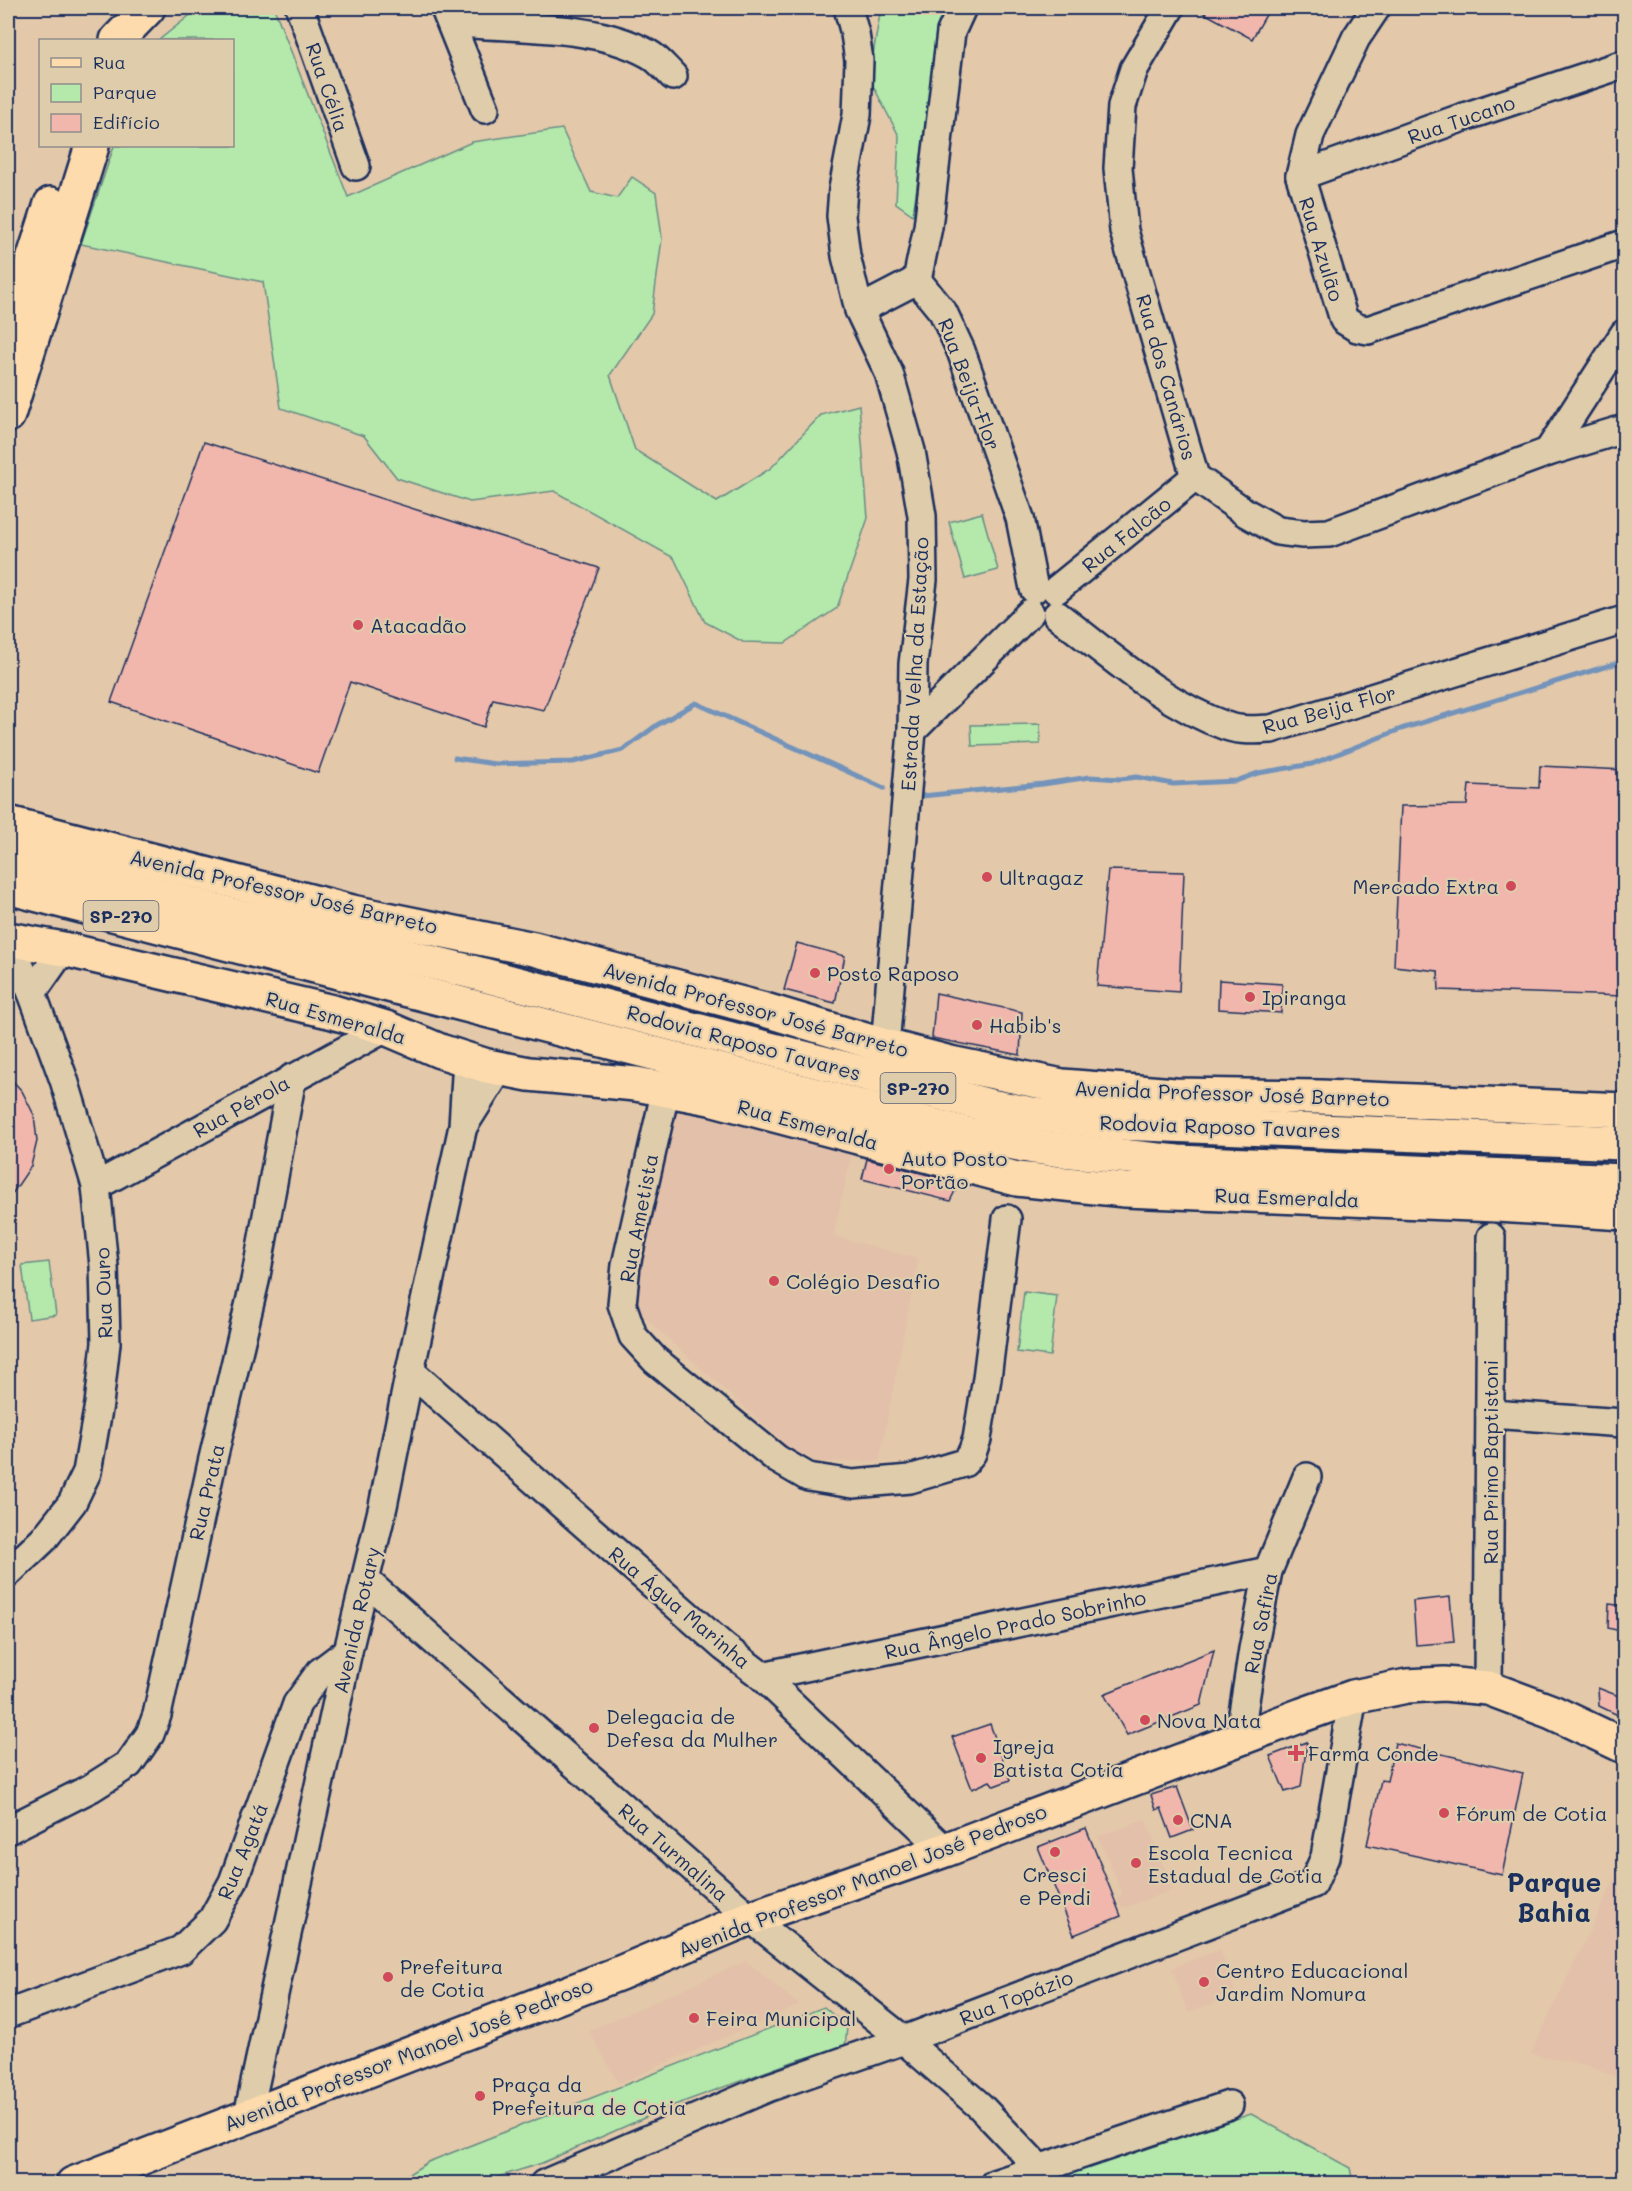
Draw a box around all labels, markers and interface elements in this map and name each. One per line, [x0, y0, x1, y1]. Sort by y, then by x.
legend [39, 39, 234, 147]
street label: Rua Célia [301, 39, 355, 135]
text: Rua [93, 50, 126, 74]
text: Parque [93, 80, 157, 104]
street label: Rua Tucano [1404, 88, 1518, 150]
text: Edifício [93, 110, 160, 134]
street label: Rua Azulão [1294, 194, 1350, 305]
street label: Rua dos Canários [1131, 291, 1203, 463]
street label: Rua Beija-Flor [933, 314, 1007, 454]
street label: Rua Falcão [1076, 490, 1176, 578]
street label: Estrada Velha da Estação [894, 536, 934, 792]
place label: Atacadão [370, 612, 466, 638]
marker: Atacadão [351, 618, 365, 632]
street label: Rua Beija Flor [1259, 679, 1399, 739]
street label: Avenida Professor José Barreto [128, 843, 440, 939]
place label: Ultragaz [999, 864, 1084, 890]
marker: Ultragaz [980, 870, 994, 884]
place label: Mercado Extra [1353, 873, 1499, 899]
marker: Mercado Extra [1504, 879, 1518, 893]
road number: SP-270 [84, 901, 158, 931]
street label: Avenida Professor José Barreto [601, 956, 912, 1062]
place label: Posto Raposo [827, 960, 959, 986]
marker: Posto Raposo [808, 966, 822, 980]
place label: Ipiranga [1262, 984, 1347, 1010]
street label: Rua Esmeralda [263, 985, 409, 1049]
marker: Ipiranga [1243, 990, 1257, 1004]
street label: Rodovia Raposo Tavares [624, 998, 864, 1086]
place label: Habib's [989, 1012, 1061, 1038]
marker: Habib's [970, 1018, 984, 1032]
street label: Rua Pérola [188, 1069, 294, 1143]
road number: SP-270 [880, 1073, 956, 1103]
street label: Avenida Professor José Barreto [1074, 1075, 1390, 1111]
street label: Rua Esmeralda [735, 1093, 881, 1155]
street label: Rodovia Raposo Tavares [1099, 1109, 1341, 1143]
place label: Auto Posto Portão [901, 1145, 1007, 1194]
street label: Rua Ametista [613, 1151, 663, 1285]
marker: Auto Posto Portão [882, 1162, 896, 1176]
street label: Rua Esmeralda [1214, 1181, 1360, 1213]
street label: Rua Ouro [88, 1247, 118, 1339]
place label: Colégio Desafio [786, 1268, 940, 1294]
marker: Colégio Desafio [767, 1274, 781, 1288]
street label: Rua Primo Baptistoni [1477, 1360, 1503, 1564]
street label: Rua Prata [182, 1441, 230, 1543]
street label: Rua Água Marinha [604, 1540, 756, 1674]
street label: Avenida Rotary [326, 1544, 386, 1696]
street label: Rua Safira [1237, 1570, 1283, 1676]
street label: Rua Ângelo Prado Sobrinho [882, 1584, 1148, 1664]
place label: Delegacia de Defesa da Mulher [606, 1703, 778, 1752]
place label: Nova Nata [1157, 1707, 1262, 1733]
marker: Nova Nata [1138, 1713, 1152, 1727]
marker: Delegacia de Defesa da Mulher [587, 1721, 601, 1735]
place label: Igreja Batista Cotia [993, 1733, 1124, 1782]
place label: Farma Conde [1308, 1740, 1439, 1766]
marker: Farma Conde [1289, 1746, 1303, 1760]
marker: Igreja Batista Cotia [974, 1751, 988, 1765]
street label: Rua Turmalina [613, 1797, 735, 1907]
street label: Avenida Professor Manoel José Pedroso [674, 1797, 1050, 1963]
street label: Rua Agatá [211, 1799, 273, 1903]
place label: Fórum de Cotia [1456, 1800, 1607, 1826]
marker: Fórum de Cotia [1437, 1806, 1451, 1820]
place label: CNA [1190, 1807, 1233, 1833]
marker: CNA [1171, 1813, 1185, 1827]
place label: Escola Tecnica Estadual de Cotia [1148, 1839, 1323, 1888]
marker: Cresci e Perdi [1048, 1845, 1062, 1859]
marker: Escola Tecnica Estadual de Cotia [1129, 1856, 1143, 1870]
place label: Cresci e Perdi [1019, 1861, 1091, 1910]
district label: Parque Bahia [1507, 1865, 1601, 1929]
place label: Prefeitura de Cotia [400, 1953, 503, 2002]
place label: Centro Educacional Jardim Nomura [1216, 1957, 1408, 2006]
street label: Rua Topázio [956, 1963, 1077, 2031]
marker: Prefeitura de Cotia [381, 1970, 395, 1984]
street label: Avenida Professor Manoel José Pedroso [220, 1971, 596, 2137]
marker: Centro Educacional Jardim Nomura [1197, 1975, 1211, 1989]
place label: Feira Municipal [706, 2005, 856, 2031]
marker: Feira Municipal [687, 2011, 701, 2025]
place label: Praça da Prefeitura de Cotia [492, 2071, 687, 2120]
marker: Praça da Prefeitura de Cotia [473, 2089, 487, 2103]

